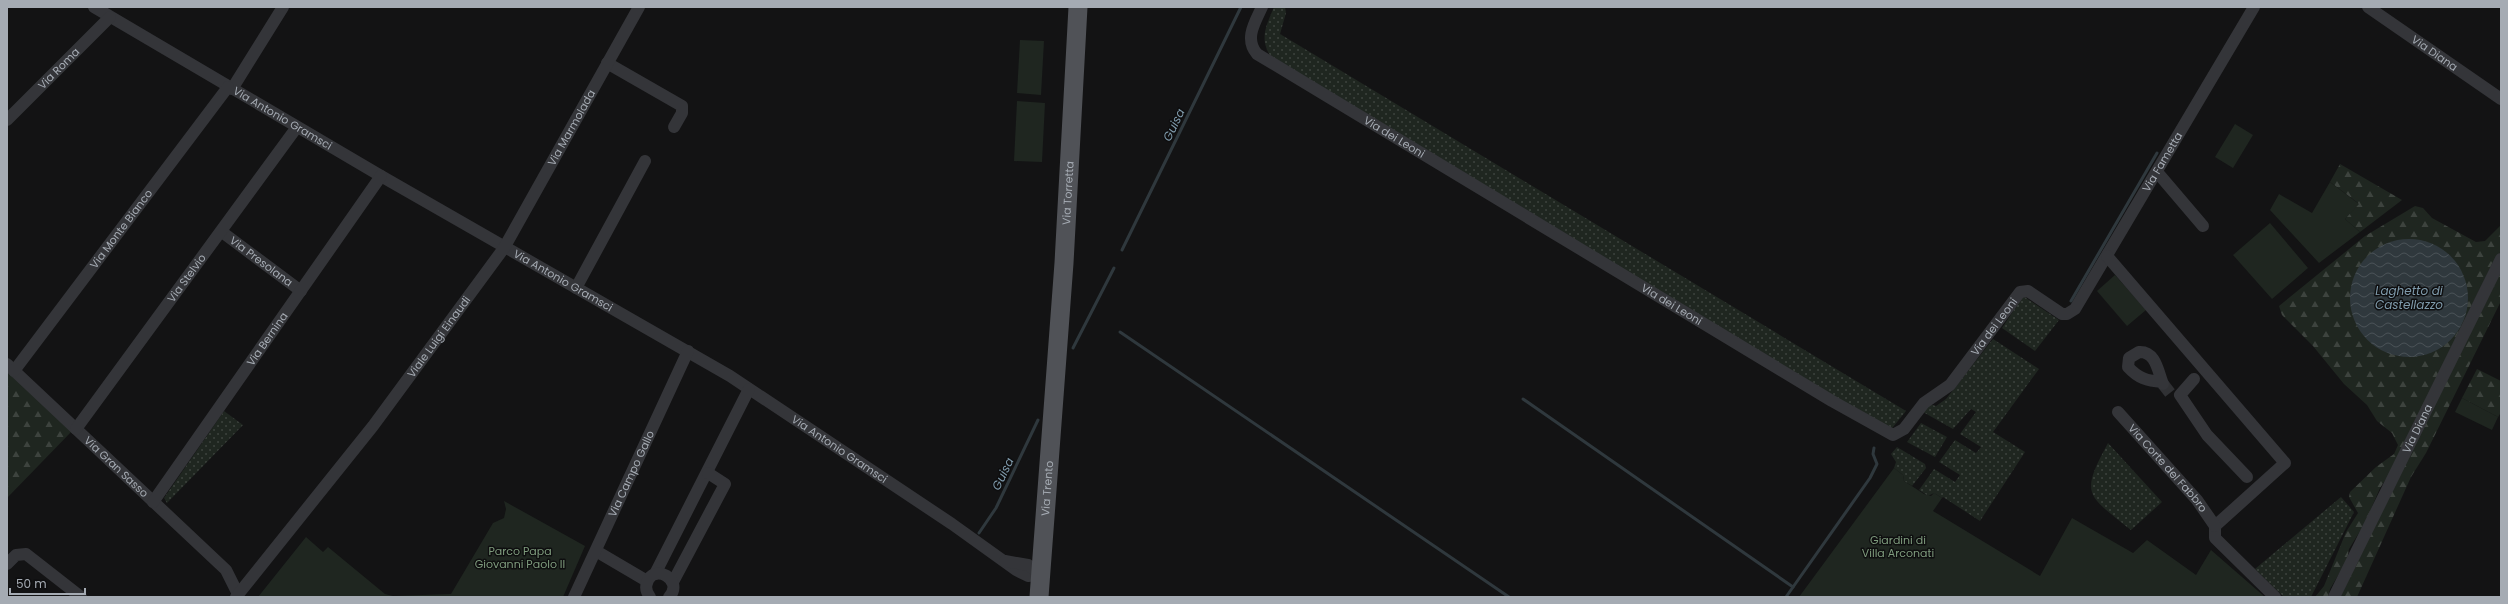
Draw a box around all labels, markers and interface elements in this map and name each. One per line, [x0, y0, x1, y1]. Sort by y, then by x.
street label: Via Diana [2408, 31, 2461, 75]
street label: Via Roma [34, 44, 83, 93]
street label: Via Antonio Gramsci [230, 83, 335, 154]
street label: Via Marmolada [544, 87, 599, 169]
water label: Guisa [1158, 106, 1189, 144]
street label: Via dei Leoni [1361, 112, 1428, 162]
street label: Via Fametta [2138, 129, 2186, 195]
street label: Via Torretta [1058, 161, 1078, 225]
street label: Via Monte Bianco [86, 186, 156, 272]
street label: Via Presolana [226, 232, 296, 290]
street label: Via Antonio Gramsci [510, 245, 616, 315]
street label: Via Stelvio [163, 251, 210, 306]
street label: Via dei Leoni [1638, 280, 1706, 329]
water label: Laghetto di Castellazzo [2375, 282, 2444, 313]
street label: Viale Luigi Einaudi [403, 292, 474, 381]
street label: Via dei Leoni [1967, 294, 2021, 359]
street label: Via Bernina [243, 309, 292, 369]
street label: Via Diana [2398, 401, 2436, 456]
street label: Via Antonio Gramsci [788, 411, 891, 487]
street label: Via Corte del Fabbro [2124, 420, 2211, 515]
street label: Via Campo Gallo [604, 428, 658, 519]
street label: Via Gran Sasso [81, 432, 152, 501]
water label: Guisa [987, 455, 1018, 493]
street label: Via Trento [1037, 460, 1057, 517]
park label: Giardini di Villa Arconati [1862, 532, 1934, 561]
park label: Parco Papa Giovanni Paolo II [475, 543, 565, 572]
scale bar [10, 570, 85, 596]
text: 50 m [16, 575, 47, 592]

